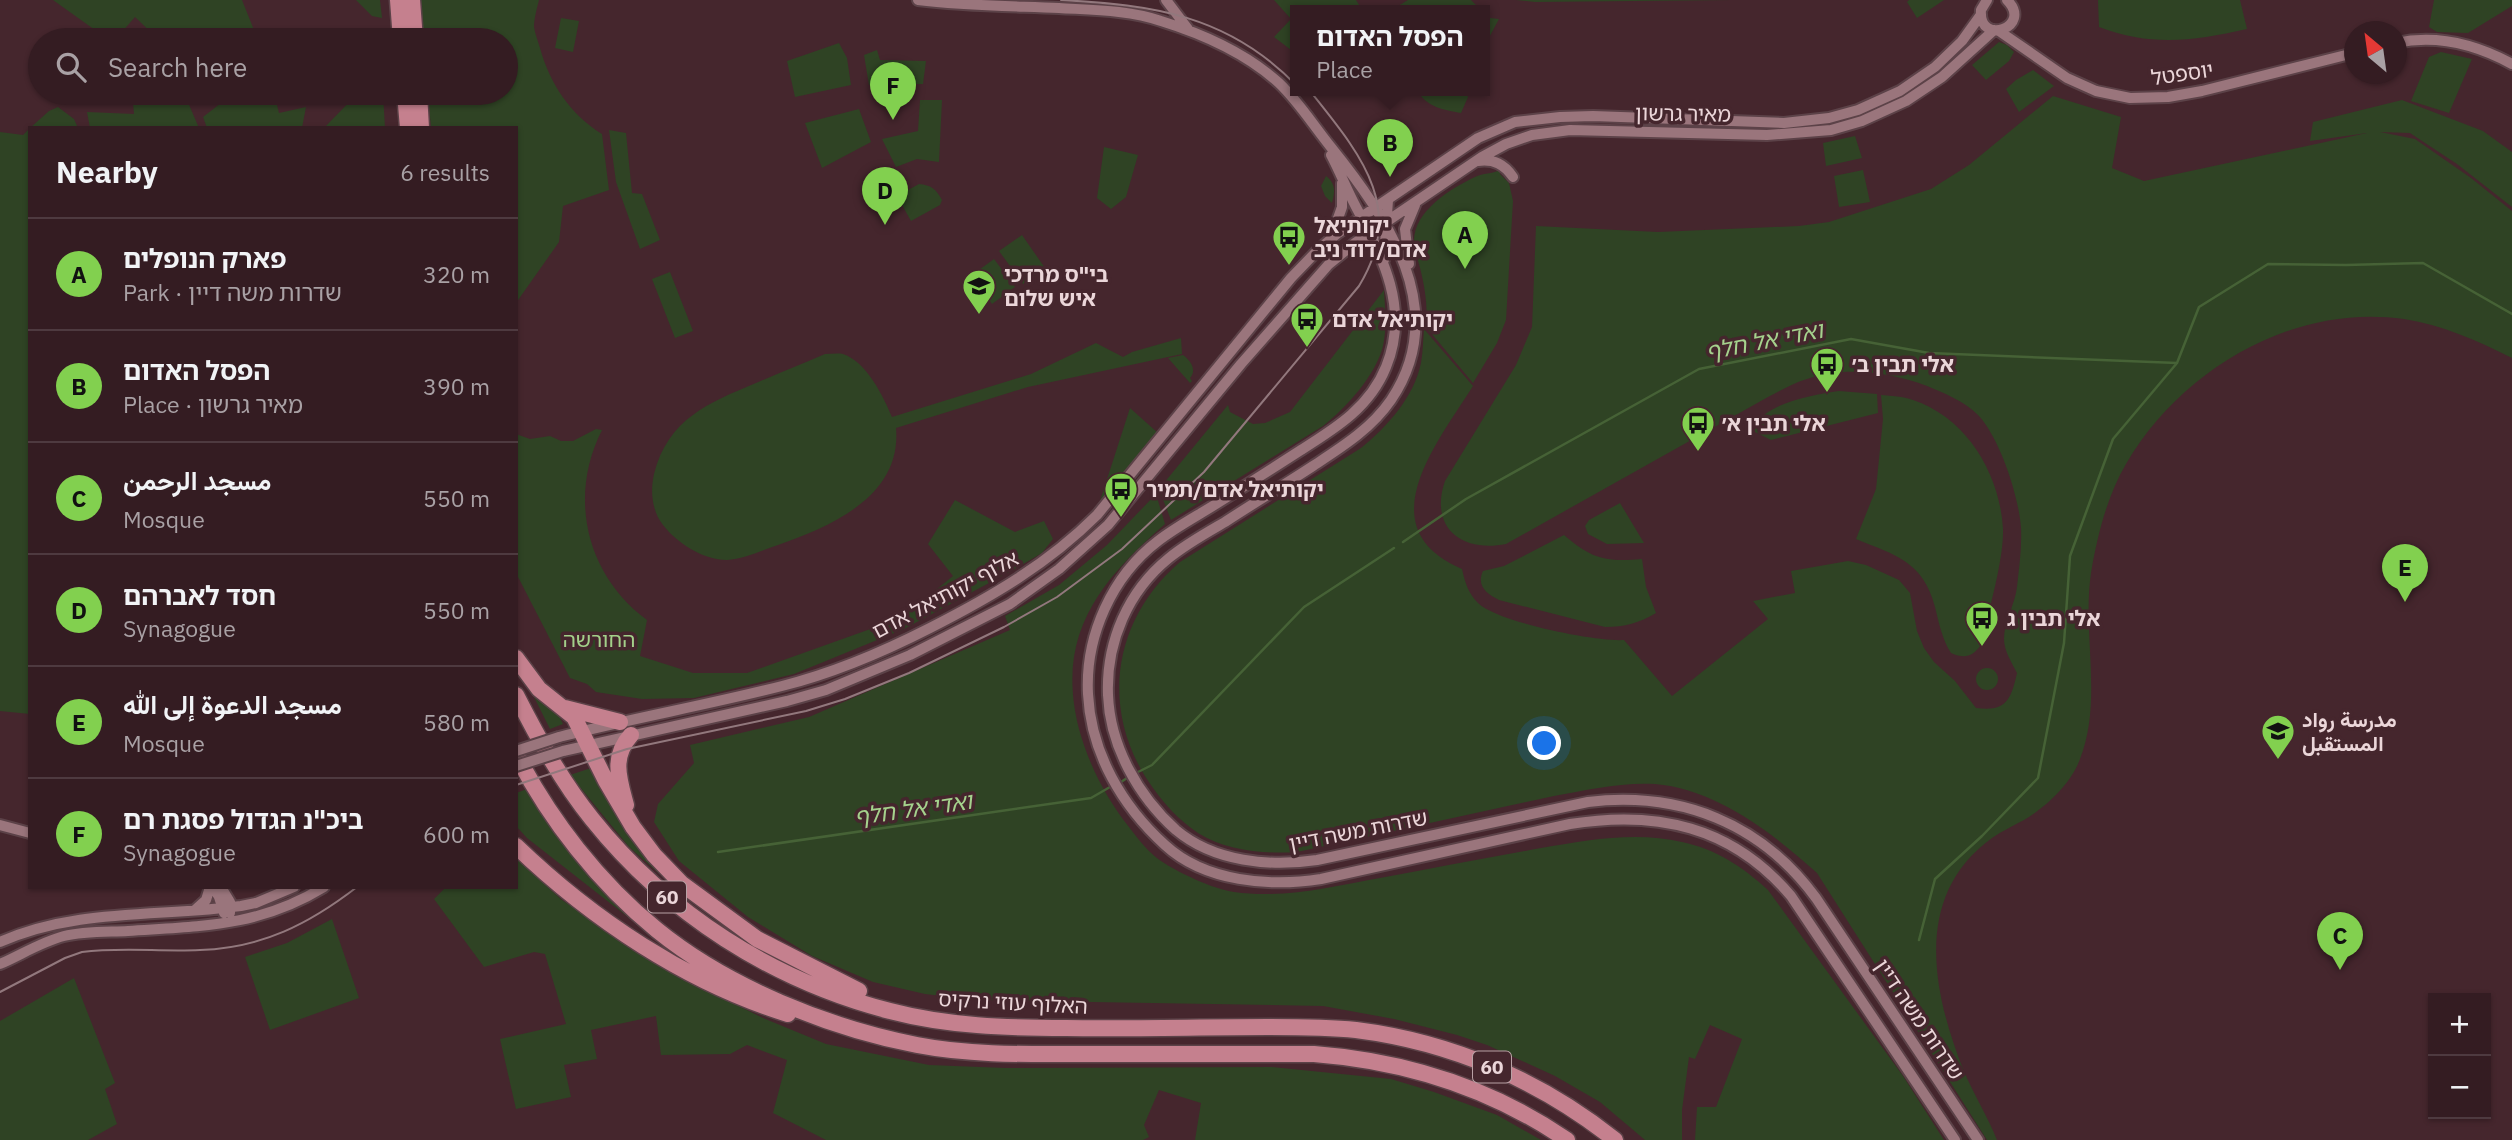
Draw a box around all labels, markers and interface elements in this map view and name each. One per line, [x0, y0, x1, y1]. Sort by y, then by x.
popup [1290, 5, 1490, 96]
text: הפסל האדום [1316, 19, 1464, 53]
north arrow [2344, 21, 2407, 84]
search box [28, 28, 518, 105]
icon: search [52, 48, 90, 86]
text: Search here [108, 50, 247, 84]
text: Place [1316, 54, 1373, 84]
street label: יוספטל [2149, 55, 2215, 91]
pin: F [870, 62, 916, 120]
street label: מאיר גרשון [1635, 98, 1731, 128]
pin: B [1367, 119, 1413, 177]
text: Nearby [56, 152, 158, 191]
text: 6 results [400, 157, 490, 187]
pin: D [862, 167, 908, 225]
place label: יקותיאל אדם/דוד ניב [1314, 211, 1427, 263]
pin: A [1442, 211, 1488, 269]
bus stop icon: יקותיאל אדם/דוד ניב [1270, 218, 1308, 267]
text: פארק הנופלים [123, 241, 287, 275]
text: A [71, 259, 87, 289]
text: 320 m [423, 259, 490, 289]
place label: בי"ס מרדכי איש שלום [1004, 260, 1109, 312]
school or university icon: בי"ס מרדכי איש שלום [960, 267, 998, 316]
text: Park · שדרות משה דיין [123, 277, 342, 307]
bus stop icon: יקותיאל אדם [1288, 300, 1326, 349]
place label: יקותיאל אדם [1332, 305, 1453, 333]
water label: ואדי אל חלף [1703, 314, 1827, 366]
bus stop icon: אלי תבין ב׳ [1808, 345, 1846, 394]
place label: אלי תבין ב׳ [1852, 350, 1954, 378]
text: הפסל האדום [123, 353, 270, 387]
text: B [71, 371, 87, 401]
text: 390 m [423, 371, 490, 401]
text: Place · מאיר גרשון [123, 389, 303, 419]
bus stop icon: אלי תבין א׳ [1679, 404, 1717, 453]
place label: אלי תבין א׳ [1722, 409, 1826, 437]
text: مسجد الرحمن [123, 463, 271, 497]
bus stop icon: יקותיאל אדם/תמיר [1102, 470, 1140, 519]
place label: יקותיאל אדם/תמיר [1146, 475, 1324, 503]
text: C [72, 483, 86, 513]
text: 550 m [423, 483, 490, 513]
text: Mosque [123, 504, 205, 534]
street label: אלוף יקותיאל אדם [867, 544, 1023, 644]
pin: E [2382, 544, 2428, 602]
text: חסד לאברהם [123, 578, 276, 612]
text: D [71, 595, 87, 625]
text: 550 m [423, 595, 490, 625]
bus stop icon: אלי תבין ג [1963, 599, 2001, 648]
place label: אלי תבין ג [2007, 604, 2100, 632]
text: Synagogue [123, 613, 236, 643]
park label: החורשה [563, 625, 635, 653]
text: مسجد الدعوة إلى الله [123, 687, 342, 721]
place label: مدرسة رواد المستقبل [2302, 705, 2397, 757]
text: E [72, 707, 86, 737]
text: 580 m [423, 707, 490, 737]
school or university icon: مدرسة رواد المستقبل [2259, 712, 2297, 761]
your location [1527, 726, 1561, 760]
text: Mosque [123, 728, 205, 758]
water label: ואדי אל חלף [852, 785, 976, 831]
text: ביכ"נ הגדול פסגת רם [123, 802, 364, 836]
street label: שדרות משה דיין [1286, 803, 1430, 857]
text: F [72, 819, 86, 849]
text: 600 m [423, 819, 490, 849]
text: Synagogue [123, 837, 236, 867]
road number: 60 [648, 882, 686, 912]
pin: C [2317, 912, 2363, 970]
street label: שדרות משה דיין [1869, 953, 1971, 1085]
street label: האלוף עוזי נרקיס [937, 984, 1089, 1020]
map controls [2428, 993, 2491, 1119]
button: + [2428, 993, 2491, 1056]
road number: 60 [1473, 1051, 1511, 1082]
button: − [2428, 1056, 2491, 1119]

